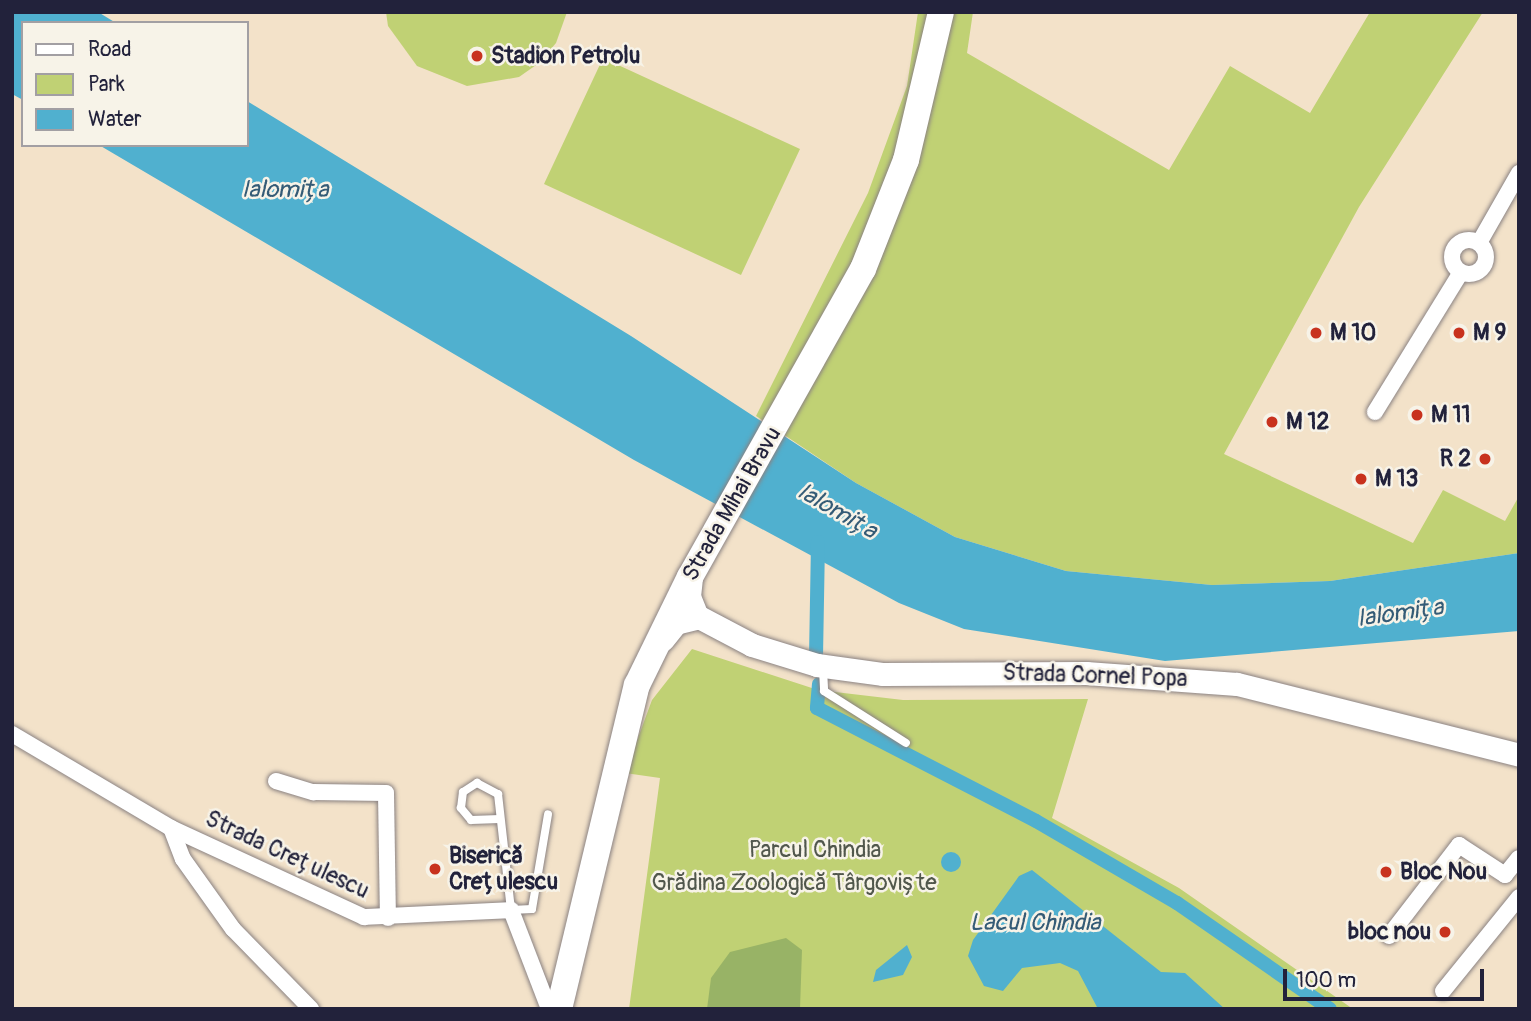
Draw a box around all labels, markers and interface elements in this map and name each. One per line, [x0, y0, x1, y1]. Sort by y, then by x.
legend [21, 21, 248, 147]
text: Road [88, 36, 132, 63]
place label: Stadion Petrolu [491, 42, 640, 70]
marker: Stadion Petrolu [469, 48, 485, 64]
text: Park [88, 71, 125, 98]
text: Water [88, 106, 141, 133]
water label: Ialomița [242, 176, 328, 204]
place label: M 10 [1330, 319, 1376, 347]
place label: M 9 [1473, 319, 1506, 347]
marker: M 10 [1308, 325, 1324, 341]
marker: M 9 [1451, 325, 1467, 341]
place label: M 11 [1431, 401, 1471, 429]
marker: M 11 [1409, 407, 1425, 423]
place label: M 12 [1286, 408, 1329, 436]
marker: M 12 [1264, 414, 1280, 430]
street label: Strada Mihai Bravu [677, 422, 787, 586]
place label: R 2 [1440, 445, 1471, 473]
marker: R 2 [1477, 451, 1493, 467]
place label: M 13 [1375, 465, 1418, 493]
marker: M 13 [1353, 471, 1369, 487]
water label: Ialomița [792, 477, 882, 545]
water label: Ialomița [1355, 593, 1445, 633]
street label: Strada Cornel Popa [1002, 659, 1188, 693]
street label: Strada Crețulescu [201, 805, 373, 905]
park label: Parcul Chindia [749, 836, 881, 864]
place label: Biserică Crețulescu [449, 842, 558, 896]
place label: Bloc Nou [1400, 858, 1487, 886]
marker: Biserică Crețulescu [427, 861, 443, 877]
marker: Bloc Nou [1378, 864, 1394, 880]
park label: Grădina Zoologică Târgoviște [651, 869, 937, 897]
water label: Lacul Chindia [970, 909, 1100, 937]
place label: bloc nou [1348, 918, 1431, 946]
marker: bloc nou [1437, 924, 1453, 940]
scale bar [1286, 954, 1487, 998]
text: 100 m [1296, 967, 1356, 994]

